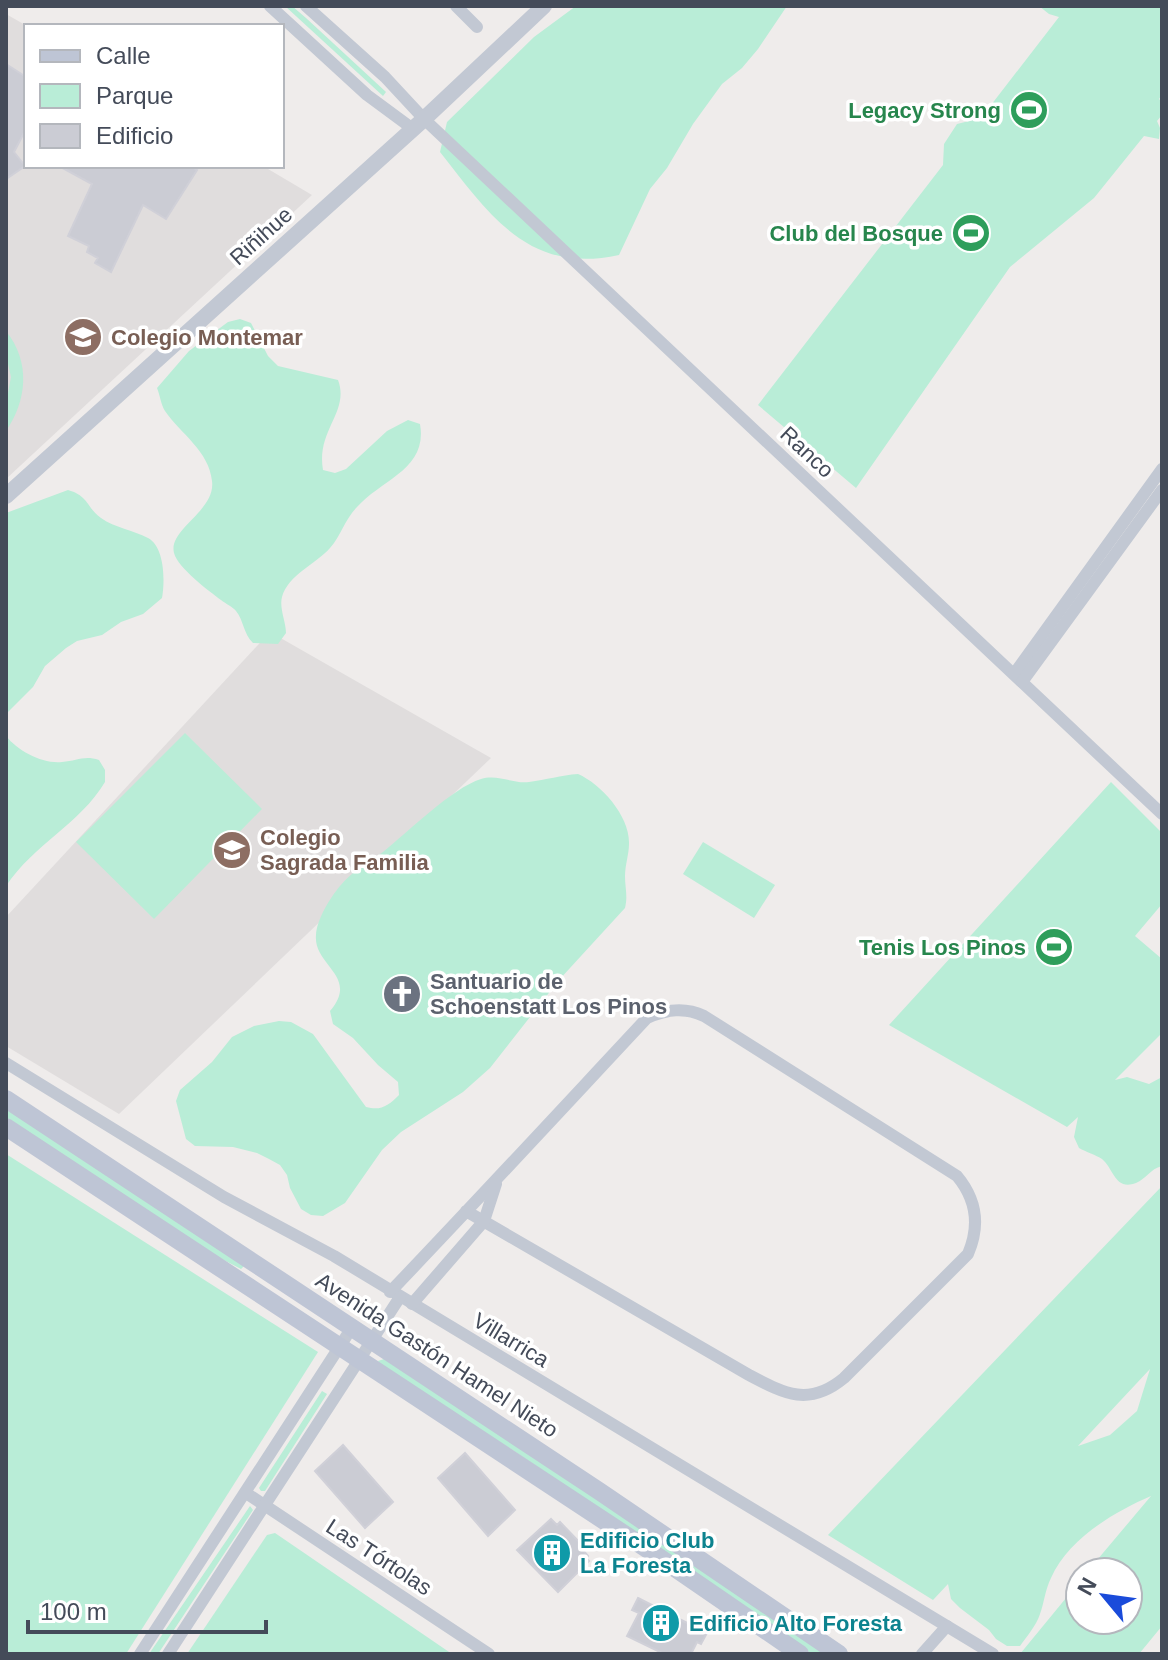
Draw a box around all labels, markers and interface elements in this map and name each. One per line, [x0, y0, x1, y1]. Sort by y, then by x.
legend [24, 24, 284, 168]
text: Calle [96, 42, 151, 69]
text: Parque [96, 82, 173, 109]
sports icon: Legacy Strong [1008, 89, 1050, 131]
place label: Legacy Strong [848, 98, 1001, 123]
text: Edificio [96, 122, 173, 149]
street label: Riñihue [225, 202, 297, 270]
sports icon: Club del Bosque [950, 212, 992, 254]
place label: Club del Bosque [769, 221, 943, 246]
school or university icon: Colegio Montemar [62, 316, 104, 358]
place label: Colegio Montemar [111, 325, 303, 350]
street label: Ranco [775, 421, 839, 483]
place label: Colegio Sagrada Familia [260, 825, 430, 875]
school or university icon: Colegio Sagrada Familia [211, 829, 253, 871]
sports icon: Tenis Los Pinos [1033, 926, 1075, 968]
place label: Tenis Los Pinos [859, 935, 1026, 960]
place label: Santuario de Schoenstatt Los Pinos [430, 969, 667, 1019]
church icon: Santuario de Schoenstatt Los Pinos [381, 973, 423, 1015]
street label: Avenida Gastón Hamel Nieto [311, 1267, 563, 1443]
street label: Villarrica [469, 1308, 554, 1373]
street label: Las Tórtolas [322, 1514, 436, 1600]
place label: Edificio Club La Foresta [580, 1528, 714, 1578]
building icon: Edificio Club La Foresta [531, 1532, 573, 1574]
north arrow [1064, 1556, 1144, 1636]
text: N [1072, 1574, 1102, 1600]
scale bar [28, 1584, 266, 1634]
text: 100 m [40, 1598, 107, 1625]
building icon: Edificio Alto Foresta [640, 1602, 682, 1644]
place label: Edificio Alto Foresta [689, 1611, 903, 1636]

